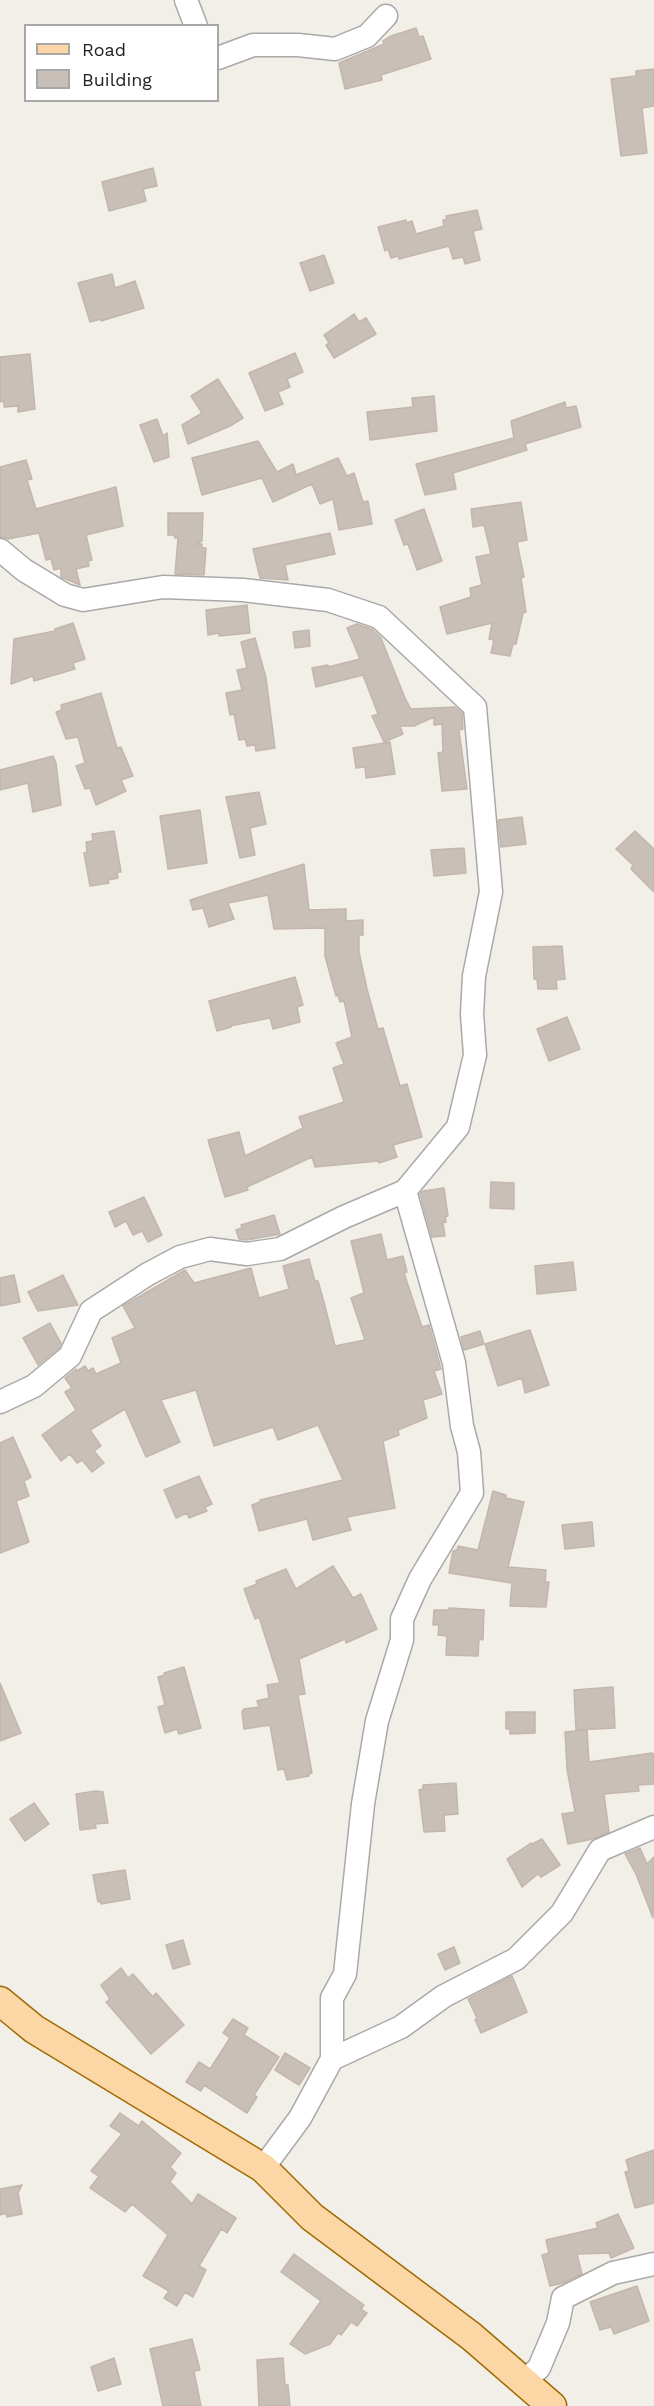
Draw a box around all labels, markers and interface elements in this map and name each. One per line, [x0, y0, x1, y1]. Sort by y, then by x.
legend [24, 24, 219, 102]
text: Road [82, 39, 126, 60]
text: Building [82, 69, 152, 90]

